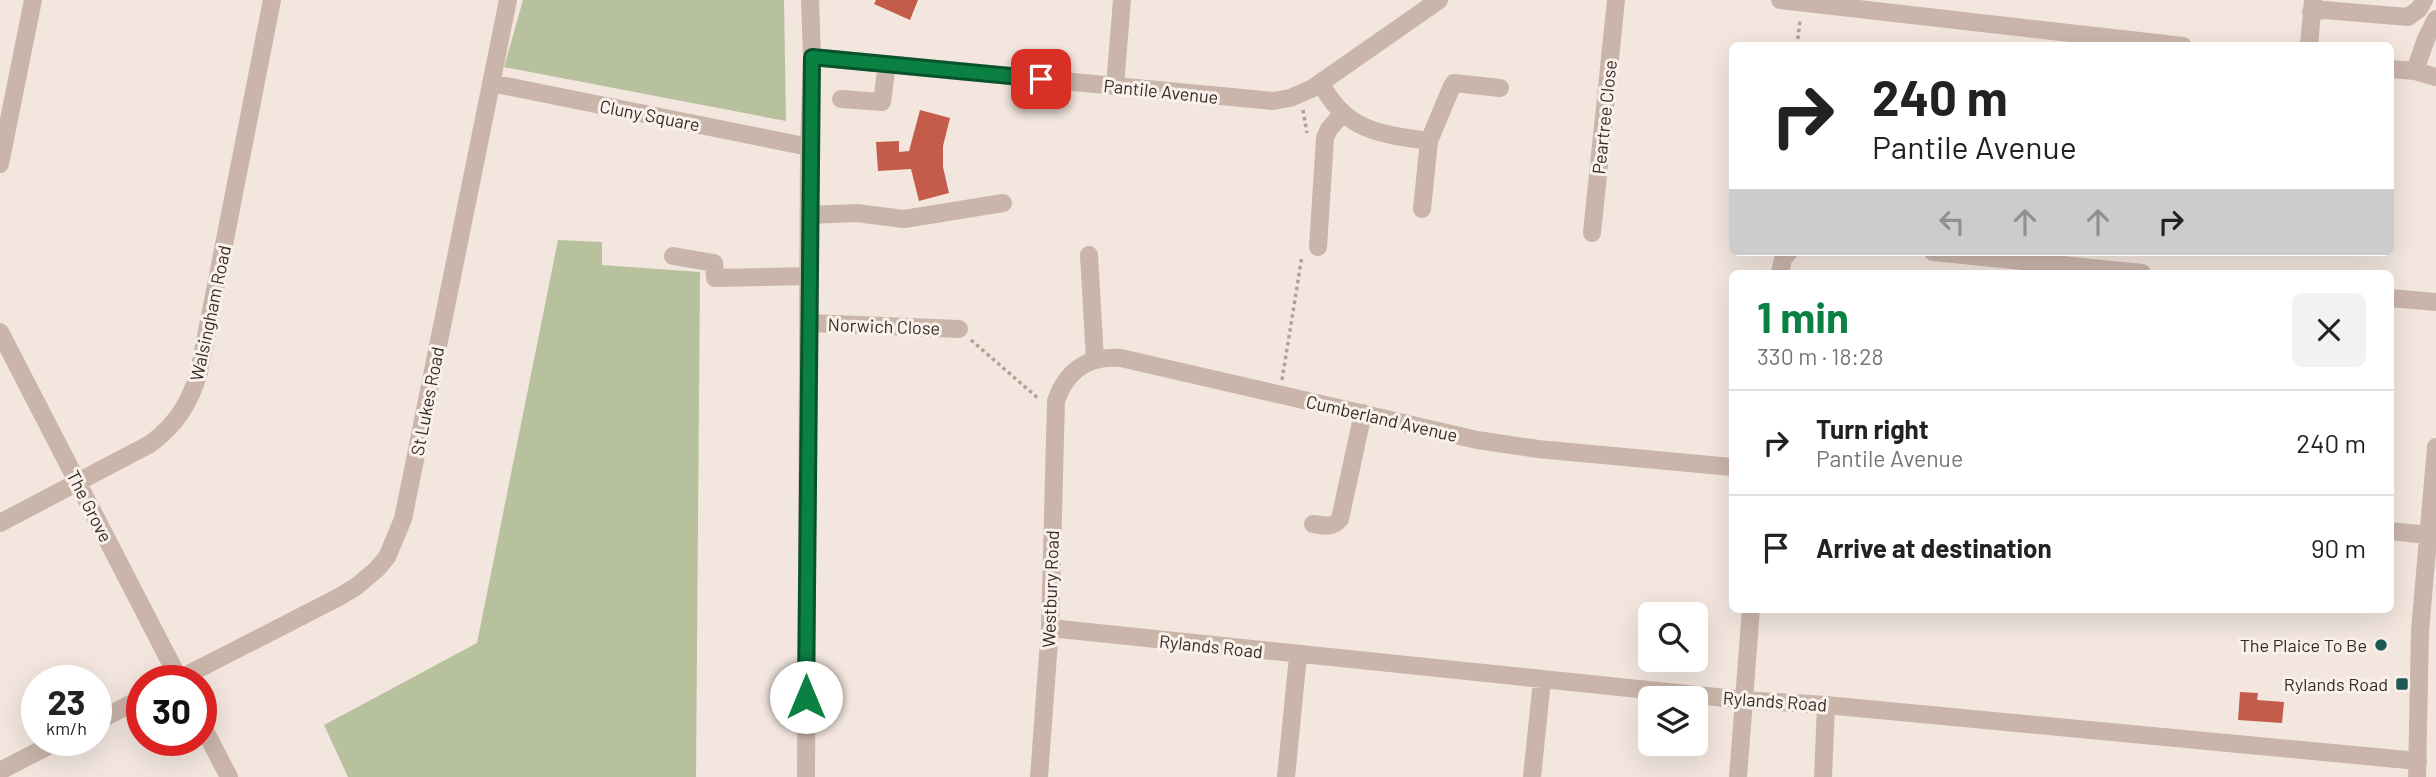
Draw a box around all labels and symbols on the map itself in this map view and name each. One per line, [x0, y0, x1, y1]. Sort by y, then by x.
pin [1011, 49, 1071, 109]
street label: Peartree Close [1587, 59, 1621, 175]
street label: Pantile Avenue [1103, 74, 1219, 108]
street label: Cluny Square [598, 95, 702, 135]
street label: Walsingham Road [185, 243, 235, 383]
street label: Norwich Close [827, 313, 941, 339]
street label: St Lukes Road [406, 345, 448, 457]
street label: Cumberland Avenue [1304, 390, 1460, 446]
street label: The Grove [63, 466, 117, 546]
street label: Westbury Road [1037, 530, 1063, 648]
street label: Rylands Road [1158, 630, 1264, 662]
place label: The Plaice To Be [2240, 634, 2367, 656]
marker: The Plaice To Be [2373, 637, 2389, 653]
position arrow [769, 660, 843, 734]
speed limit sign: 30 [126, 665, 217, 756]
place label: Rylands Road [2284, 673, 2388, 695]
marker: Rylands Road [2394, 676, 2410, 692]
street label: Rylands Road [1722, 686, 1828, 716]

